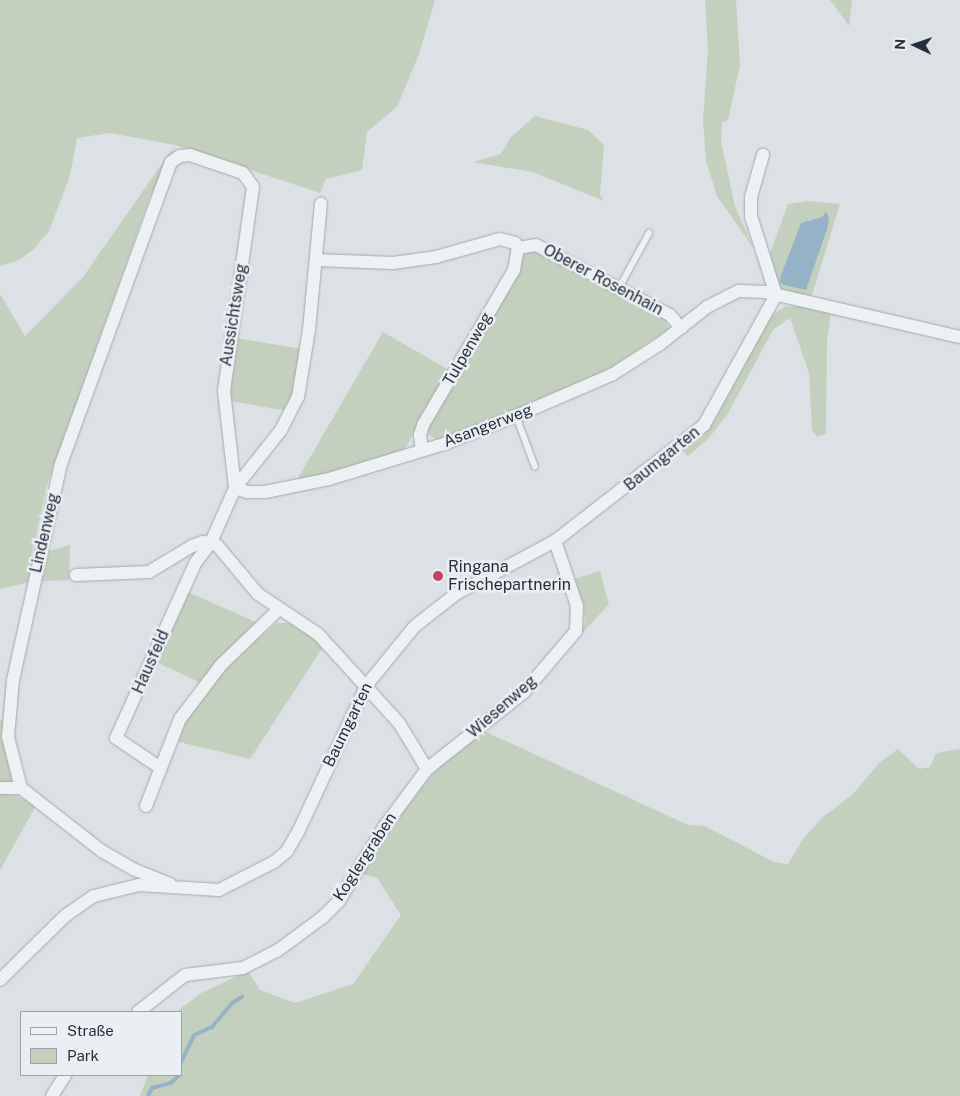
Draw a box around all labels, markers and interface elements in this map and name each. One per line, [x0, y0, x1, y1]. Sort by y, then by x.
north arrow [890, 20, 940, 70]
text: N [892, 38, 908, 50]
street label: Oberer Rosenhain [540, 240, 666, 320]
street label: Aussichtsweg [216, 262, 252, 368]
street label: Tulpenweg [439, 309, 497, 389]
street label: Asangerweg [441, 400, 535, 452]
street label: Baumgarten [620, 423, 704, 495]
street label: Lindenweg [26, 491, 64, 575]
place label: Ringana Frischepartnerin [448, 557, 571, 595]
marker: Ringana Frischepartnerin [432, 570, 444, 582]
street label: Hausfeld [128, 627, 174, 697]
street label: Wiesenweg [463, 672, 541, 742]
street label: Baumgarten [319, 680, 377, 770]
street label: Koglergraben [329, 809, 401, 905]
legend [20, 1011, 182, 1076]
text: Straße [67, 1022, 114, 1039]
text: Park [67, 1047, 99, 1064]

